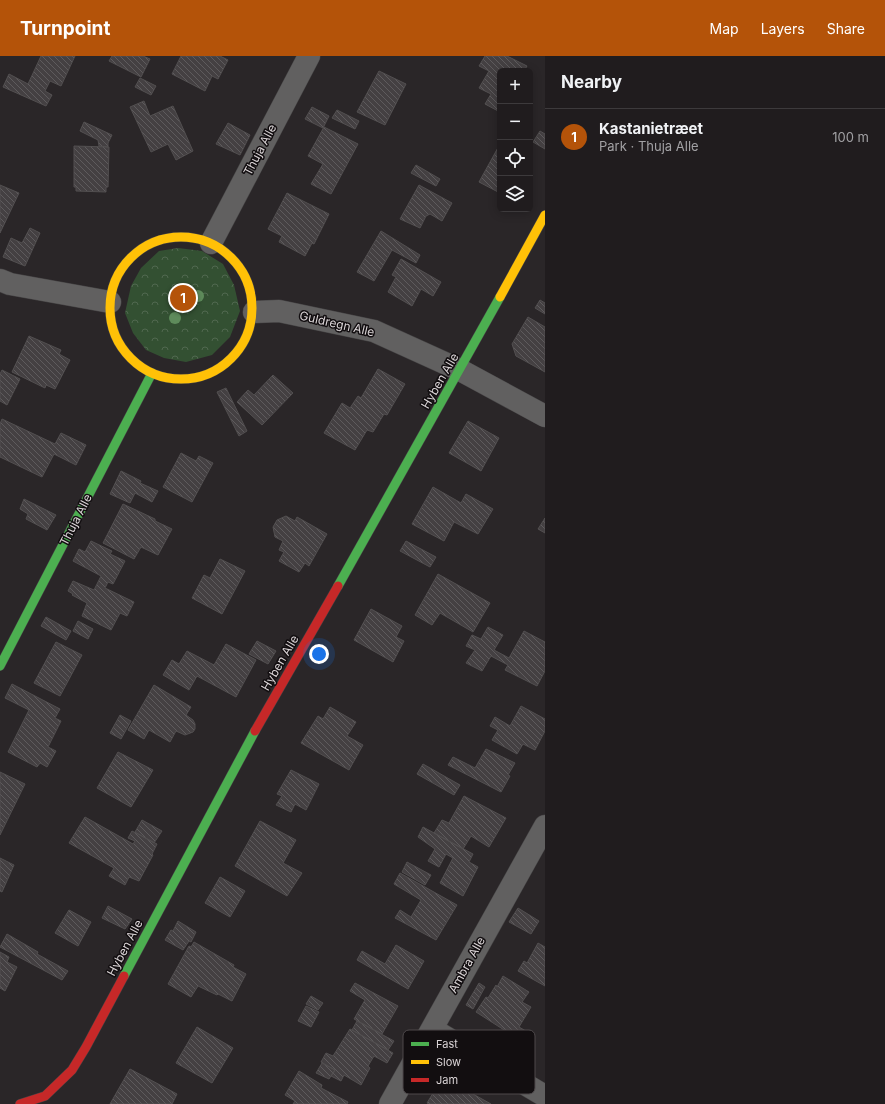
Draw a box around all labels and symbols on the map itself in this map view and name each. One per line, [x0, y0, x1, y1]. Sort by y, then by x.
street label: Thuja Alle [240, 121, 279, 178]
pin: 1 [170, 283, 196, 313]
street label: Guldregn Alle [298, 308, 376, 339]
street label: Hyben Alle [418, 350, 461, 411]
street label: Thuja Alle [56, 491, 95, 548]
street label: Hyben Alle [258, 632, 301, 693]
your location [309, 644, 329, 664]
street label: Hyben Alle [103, 917, 146, 979]
street label: Ambra Alle [445, 934, 488, 995]
legend [403, 1030, 535, 1094]
text: Fast [436, 1037, 458, 1051]
text: Slow [436, 1055, 461, 1069]
text: Jam [436, 1073, 458, 1087]

